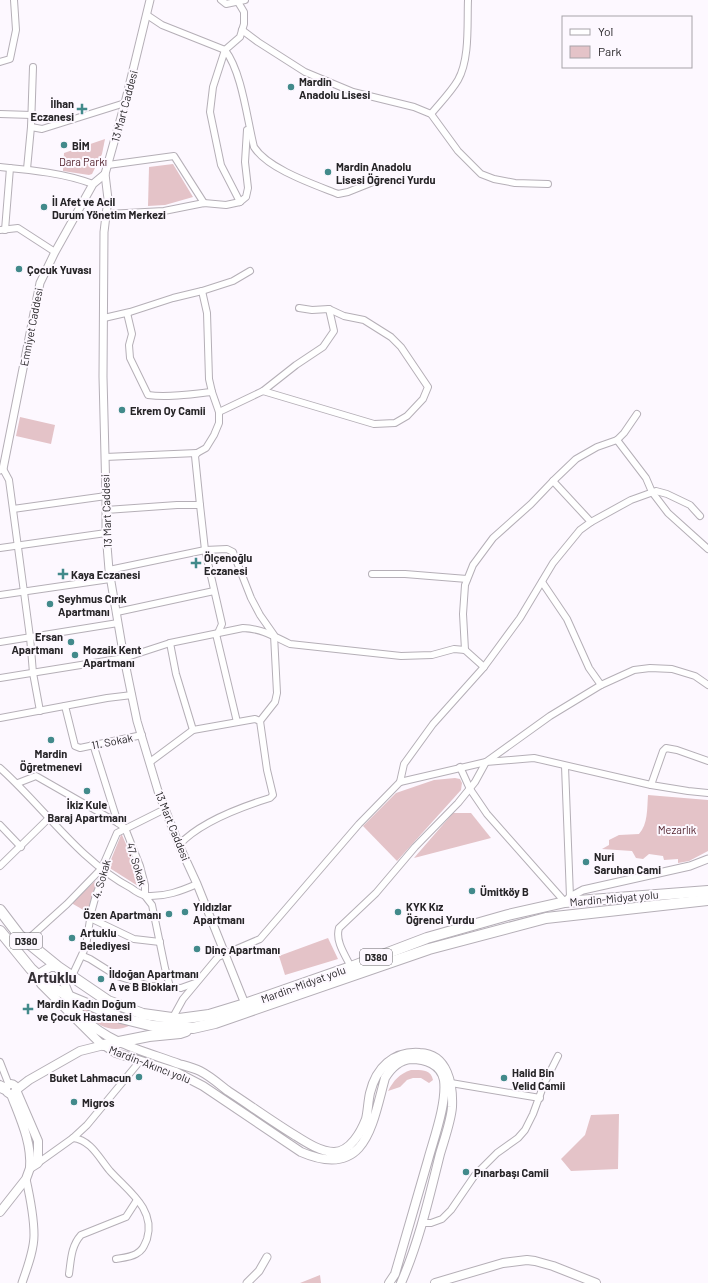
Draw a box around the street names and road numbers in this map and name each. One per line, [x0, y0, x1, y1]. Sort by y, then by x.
street label: 13 Mart Caddesi [108, 69, 140, 143]
street label: Emniyet Caddesi [17, 287, 45, 367]
street label: 13 Mart Caddesi [98, 474, 114, 548]
street label: 11. Sokak [90, 731, 134, 751]
street label: 13 Mart Caddesi [153, 789, 193, 863]
street label: 47. Sokak [124, 841, 150, 888]
street label: 4. Sokak [89, 857, 113, 900]
street label: Mardin-Midyat yolu [569, 888, 659, 908]
road number: D380 [10, 933, 42, 949]
road number: D380 [360, 949, 392, 965]
street label: Mardin-Midyat yolu [259, 963, 347, 1005]
street label: Mardin-Akıncı yolu [107, 1042, 193, 1086]

